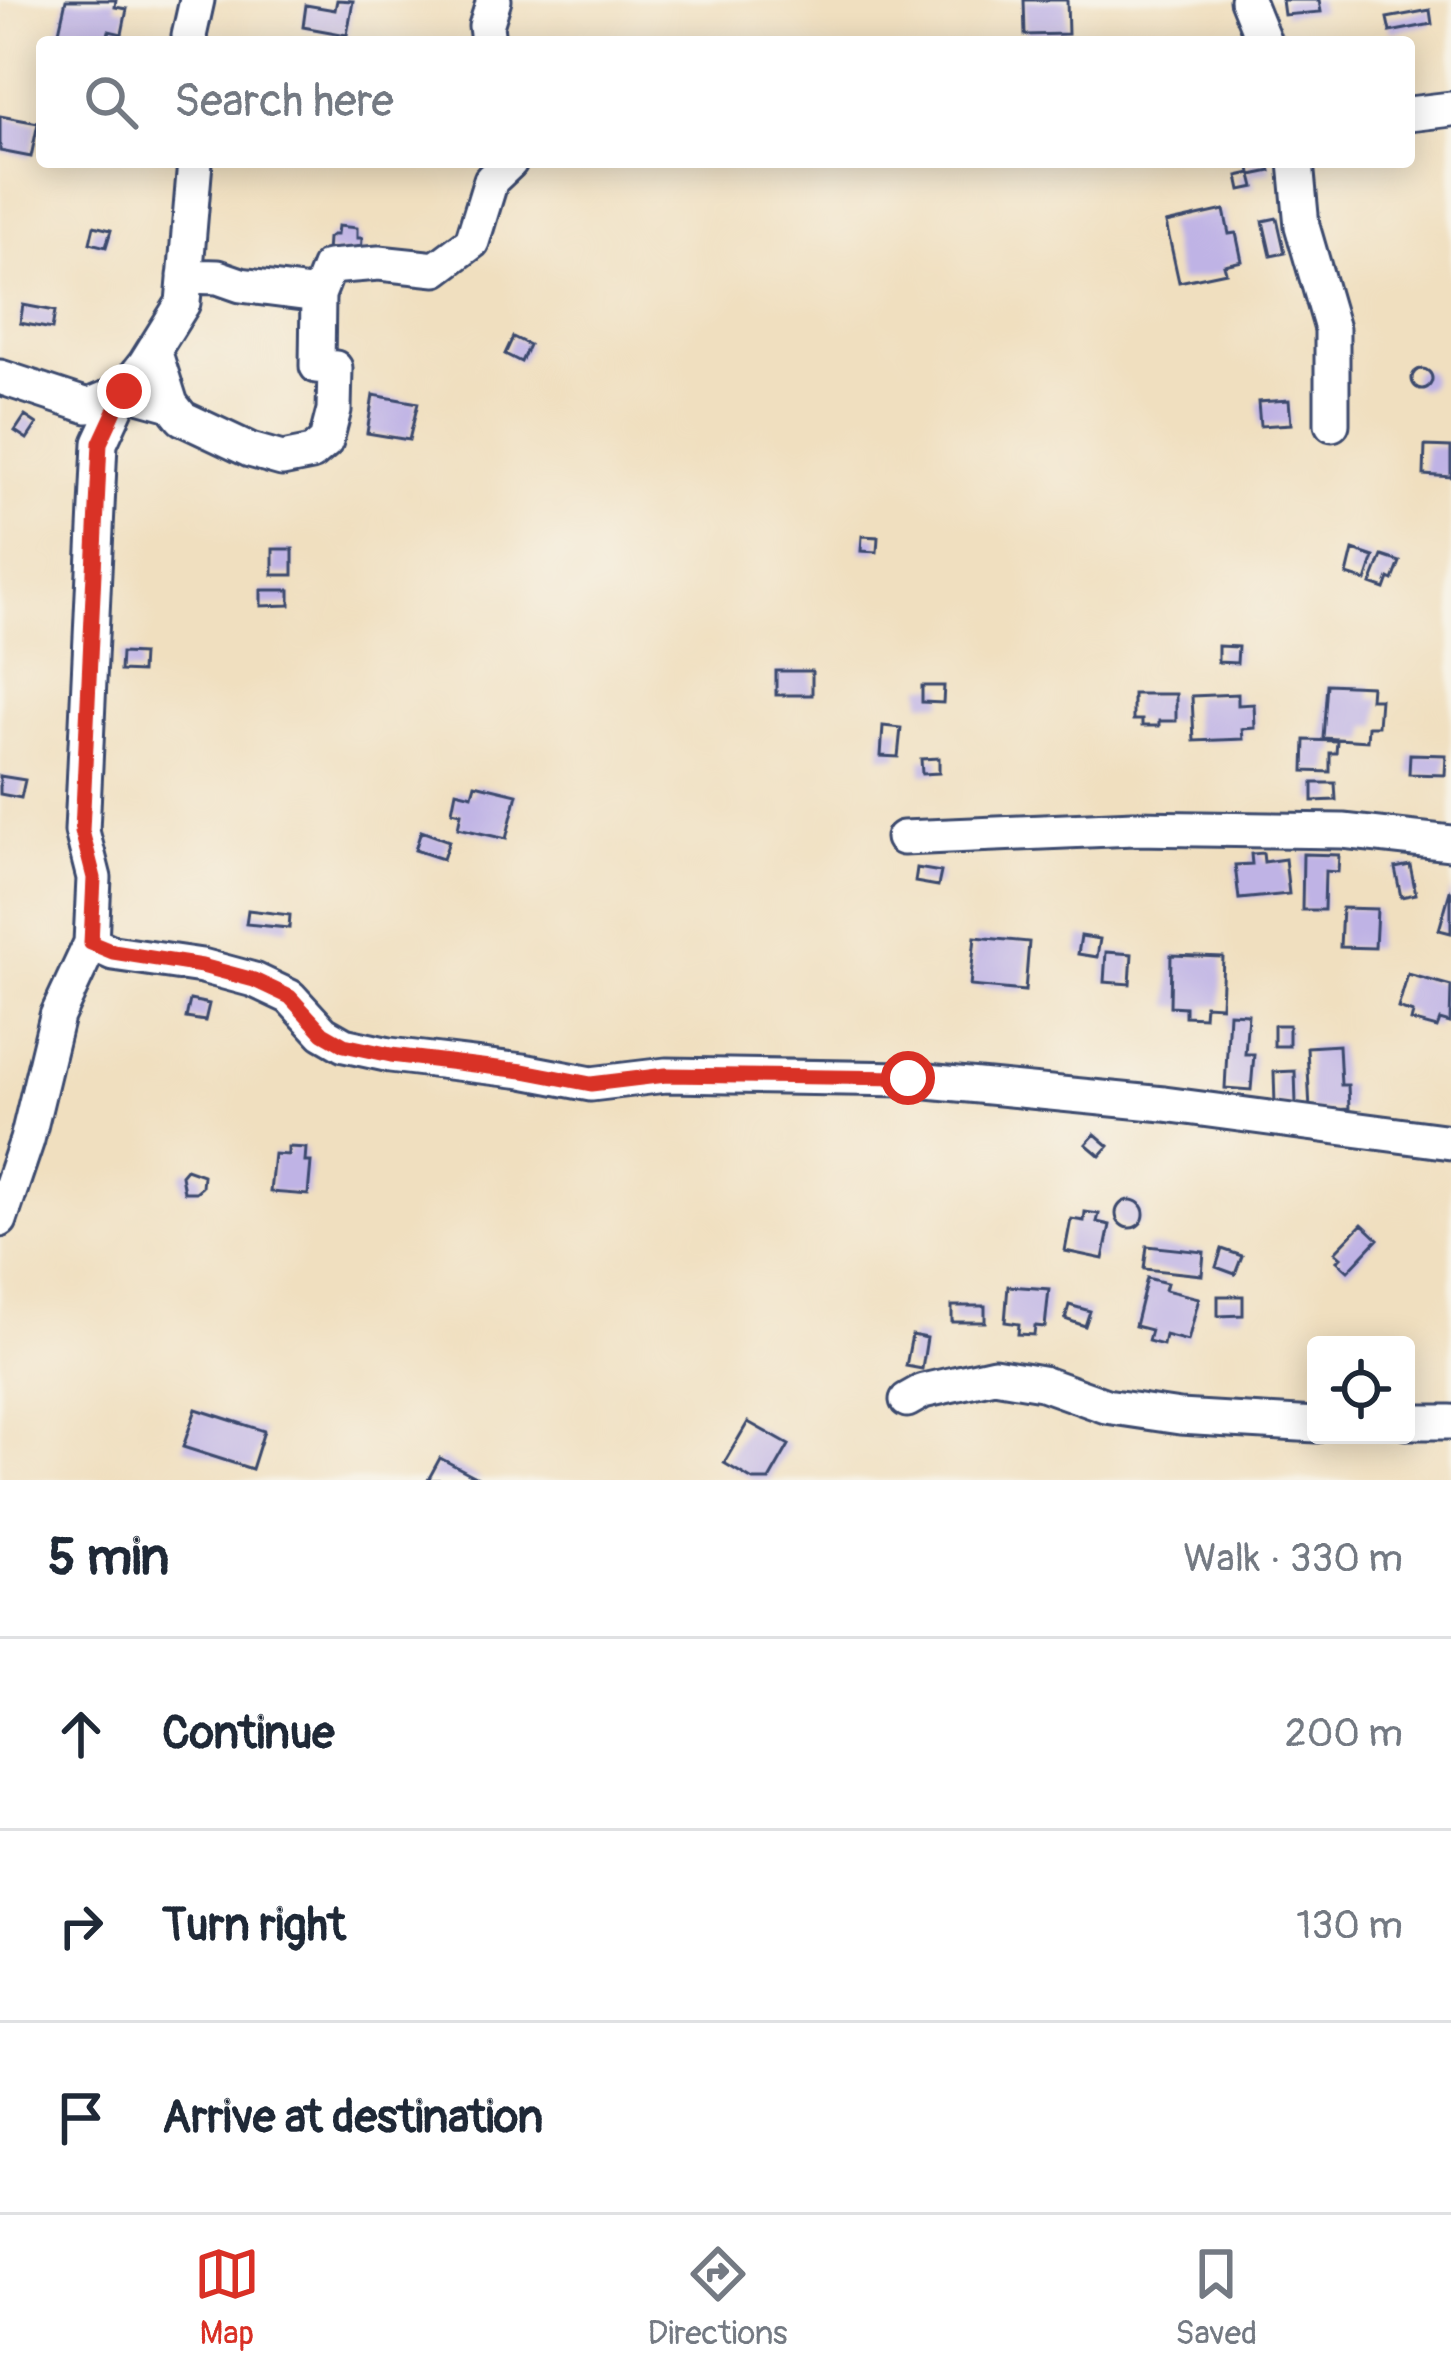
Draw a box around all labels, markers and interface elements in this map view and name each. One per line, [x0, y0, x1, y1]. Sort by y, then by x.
search box [36, 36, 1415, 168]
icon: search [78, 69, 144, 135]
text: Search here [174, 74, 394, 130]
route end [97, 364, 151, 418]
route start [881, 1051, 935, 1105]
map controls [1307, 1336, 1415, 1444]
button: locate [1307, 1336, 1415, 1444]
text: 5 min [48, 1526, 169, 1590]
text: Walk · 330 m [1183, 1534, 1403, 1583]
icon: ahead [48, 1701, 114, 1767]
text: Continue [162, 1706, 335, 1762]
text: 200 m [1285, 1709, 1403, 1758]
icon: right [48, 1893, 114, 1959]
text: Turn right [162, 1898, 346, 1954]
text: 130 m [1296, 1901, 1403, 1950]
icon: arrive [48, 2085, 114, 2151]
text: Arrive at destination [162, 2090, 543, 2146]
tab: Map [194, 2241, 260, 2354]
tab: Directions [648, 2241, 788, 2354]
tab: Saved [1175, 2241, 1257, 2354]

